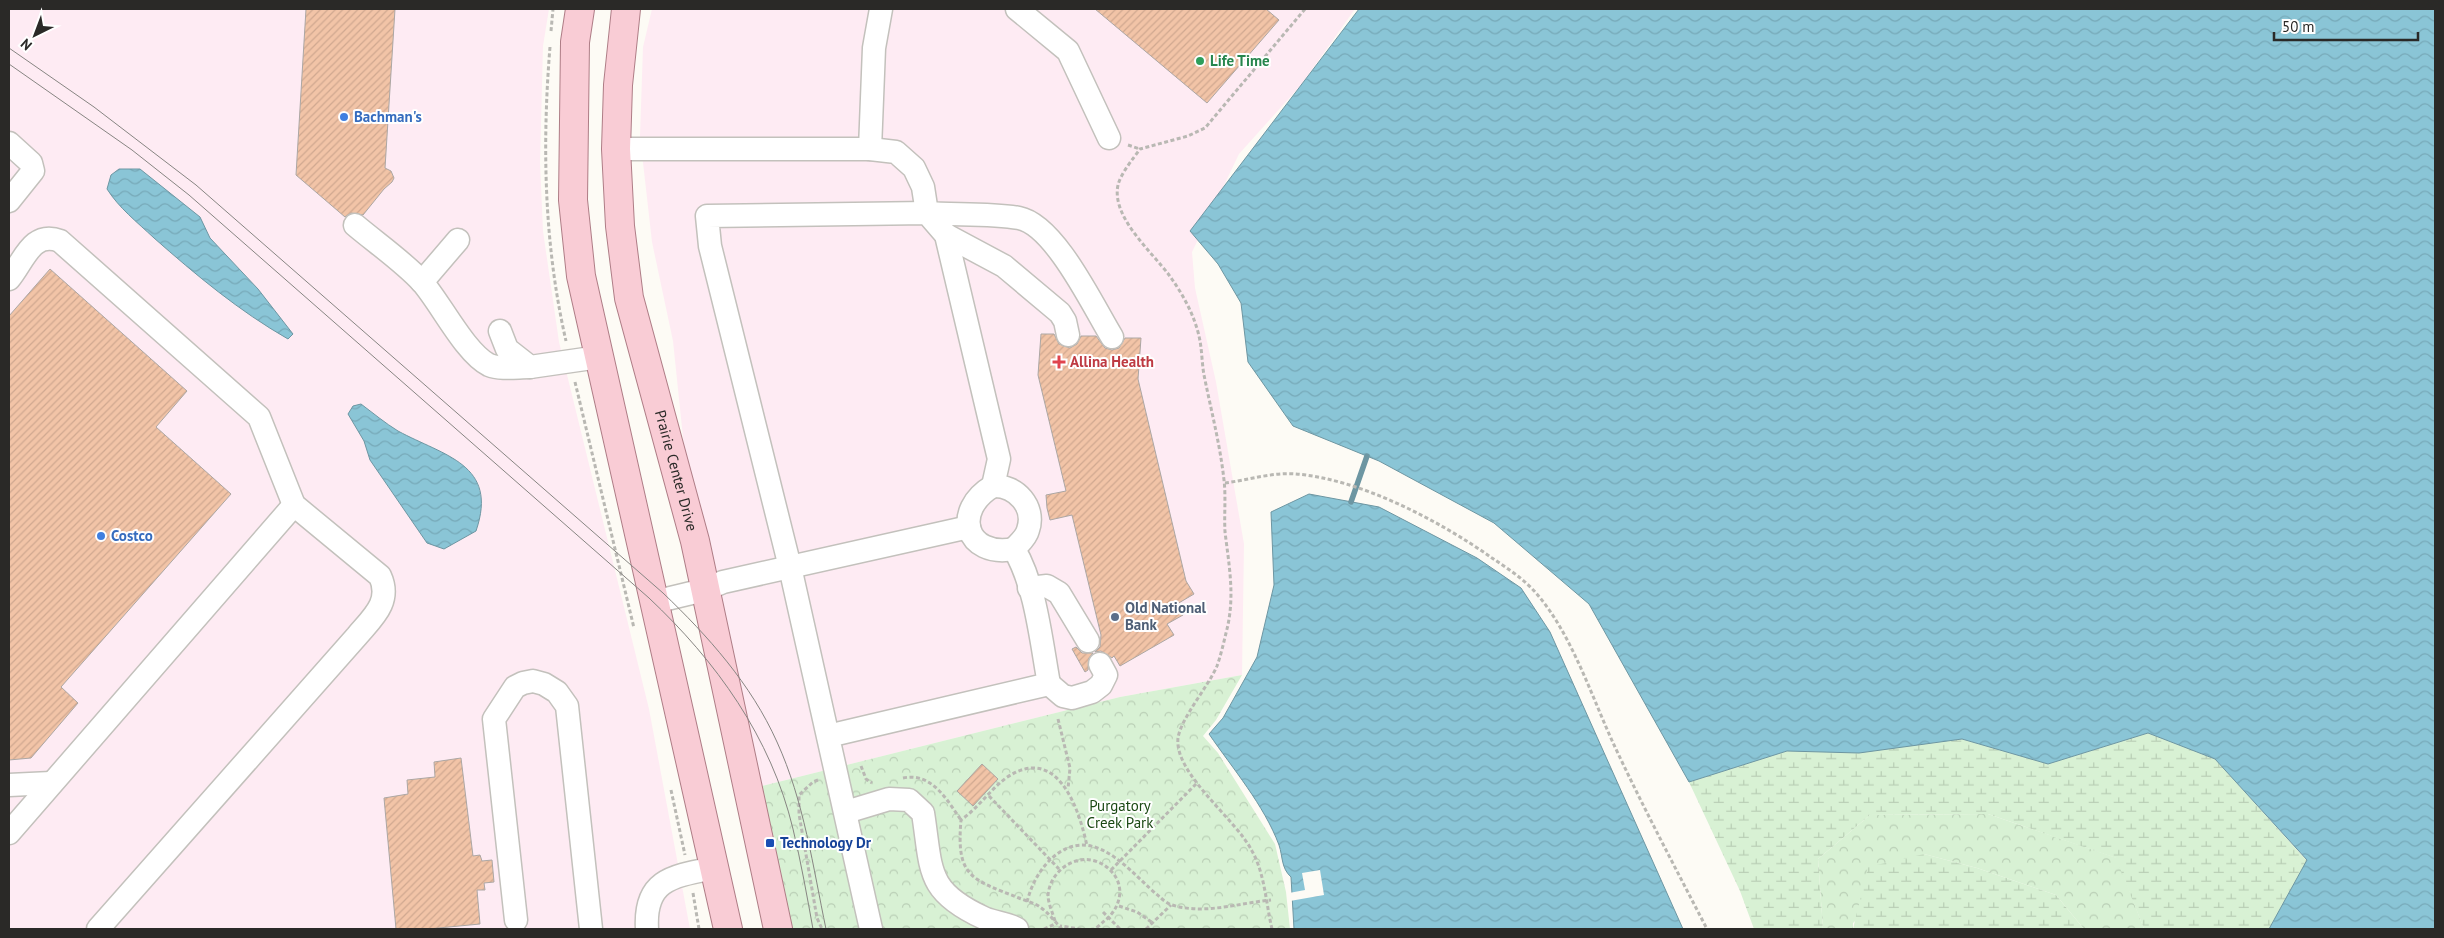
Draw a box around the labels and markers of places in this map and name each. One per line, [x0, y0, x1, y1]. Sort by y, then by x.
place label: Life Time [1210, 51, 1270, 70]
marker: Life Time [1194, 55, 1206, 67]
place label: Bachman's [354, 107, 422, 126]
marker: Bachman's [338, 111, 350, 123]
place label: Allina Health [1070, 352, 1154, 371]
marker: Allina Health [1052, 355, 1066, 369]
place label: Costco [111, 526, 153, 545]
marker: Costco [95, 530, 107, 542]
place label: Old National Bank [1125, 598, 1207, 634]
marker: Old National Bank [1109, 611, 1121, 623]
place label: Technology Dr [780, 833, 872, 852]
marker: Technology Dr [764, 837, 776, 849]

